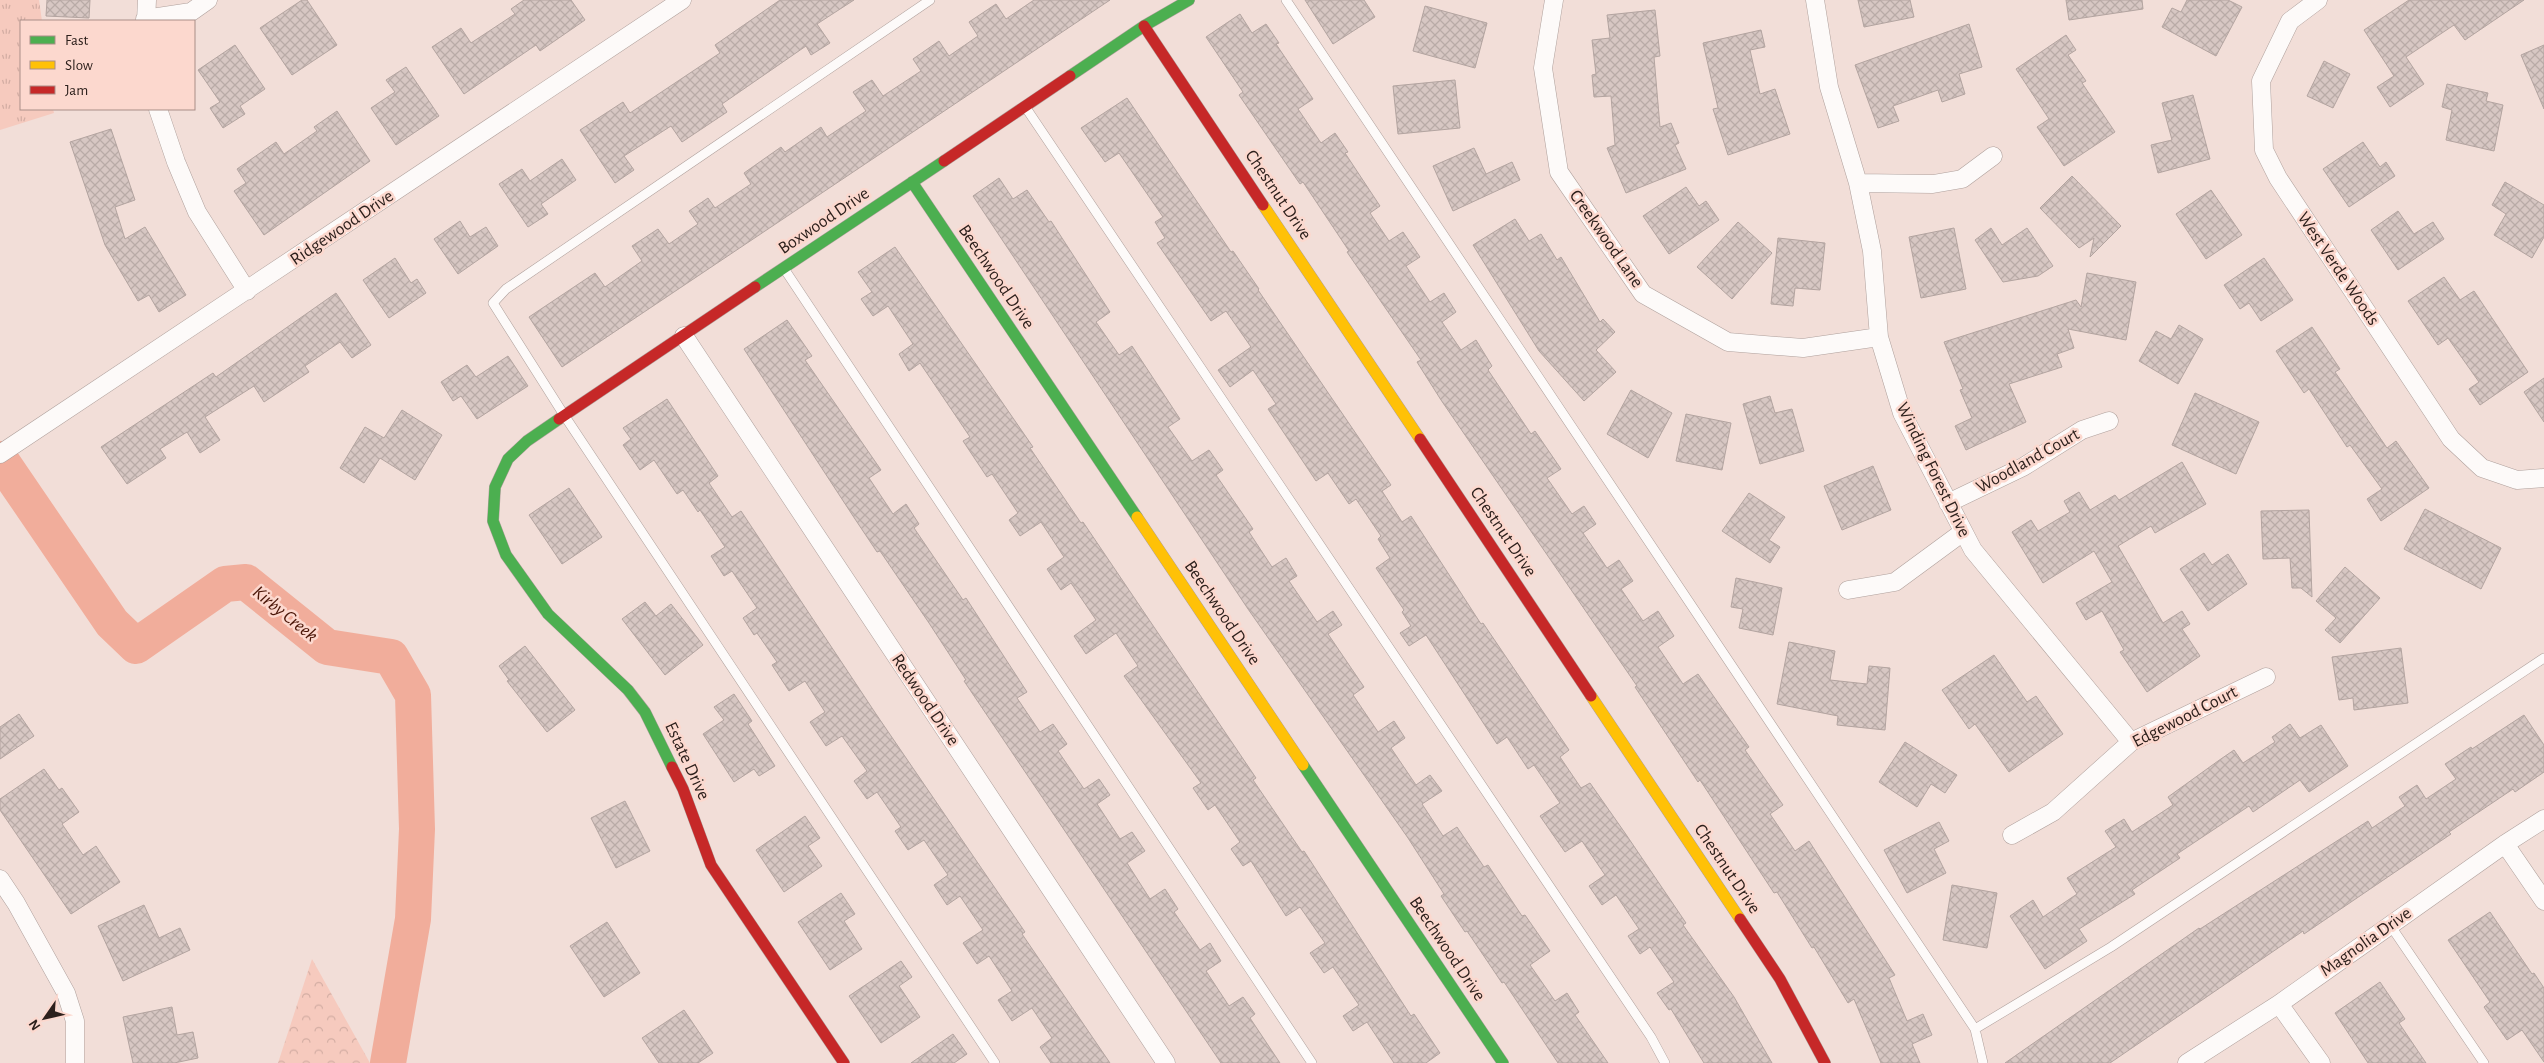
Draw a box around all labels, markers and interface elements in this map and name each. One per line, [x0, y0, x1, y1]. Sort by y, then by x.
legend [20, 20, 195, 110]
text: Fast [65, 33, 89, 48]
text: Slow [65, 58, 93, 73]
text: Jam [65, 83, 88, 98]
street label: Chestnut Drive [1241, 147, 1315, 243]
street label: Boxwood Drive [775, 184, 873, 258]
street label: Ridgewood Drive [287, 187, 397, 269]
street label: Creekwood Lane [1566, 187, 1646, 291]
street label: West Verde Woods [2294, 209, 2382, 329]
street label: Beechwood Drive [955, 222, 1037, 332]
street label: Winding Forest Drive [1893, 400, 1973, 540]
street label: Woodland Court [1973, 425, 2083, 497]
street label: Chestnut Drive [1466, 484, 1540, 580]
street label: Beechwood Drive [1181, 558, 1263, 668]
water label: Kirby Creek [249, 582, 321, 646]
street label: Redwood Drive [888, 651, 962, 749]
street label: Edgewood Court [2130, 683, 2240, 751]
street label: Estate Drive [661, 719, 713, 803]
street label: Chestnut Drive [1690, 821, 1764, 917]
street label: Beechwood Drive [1406, 894, 1488, 1004]
street label: Magnolia Drive [2317, 904, 2415, 980]
north arrow [20, 993, 70, 1043]
text: N [27, 1017, 44, 1033]

